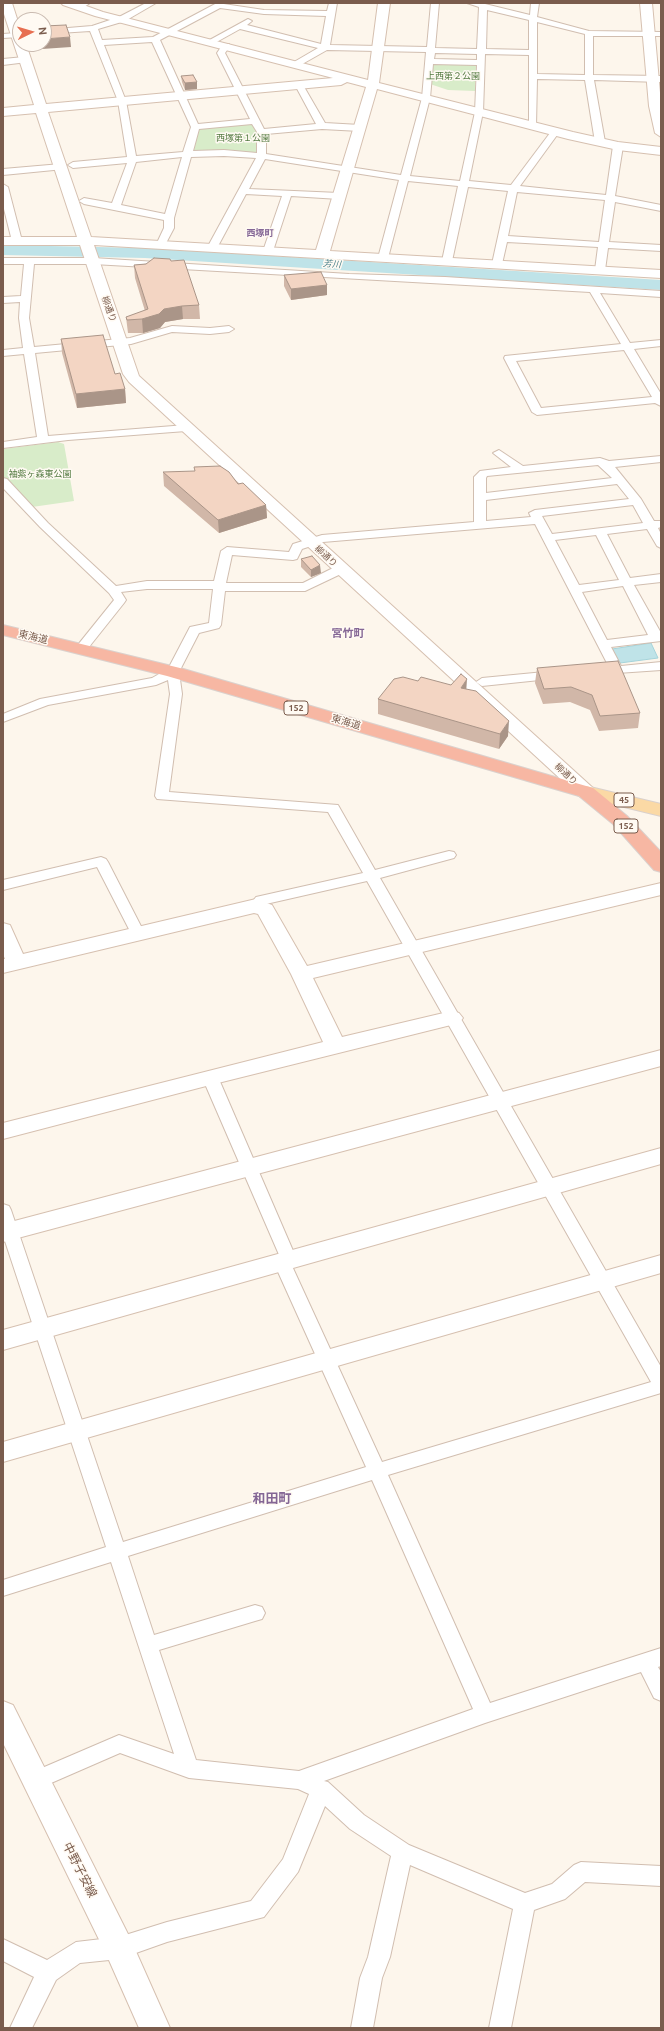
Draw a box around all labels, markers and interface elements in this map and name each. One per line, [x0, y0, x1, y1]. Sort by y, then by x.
north arrow [12, 12, 52, 52]
text: N [37, 26, 49, 36]
park label: 上西第２公園 [426, 71, 480, 81]
park label: 西塚第１公園 [216, 133, 270, 143]
district label: 西塚町 [247, 228, 273, 238]
water label: 芳川 [323, 258, 341, 270]
street label: 柳通り [99, 294, 119, 324]
park label: 袖紫ヶ森東公園 [9, 469, 71, 479]
street label: 柳通り [312, 543, 340, 569]
district label: 宮竹町 [332, 626, 364, 640]
street label: 東海道 [17, 628, 49, 646]
road number: 152 [284, 701, 308, 715]
street label: 東海道 [330, 712, 362, 732]
street label: 柳通り [552, 761, 580, 787]
road number: 45 [614, 793, 634, 807]
road number: 152 [614, 819, 638, 833]
district label: 和田町 [253, 1491, 291, 1507]
street label: 中野子安線 [60, 1840, 100, 1900]

